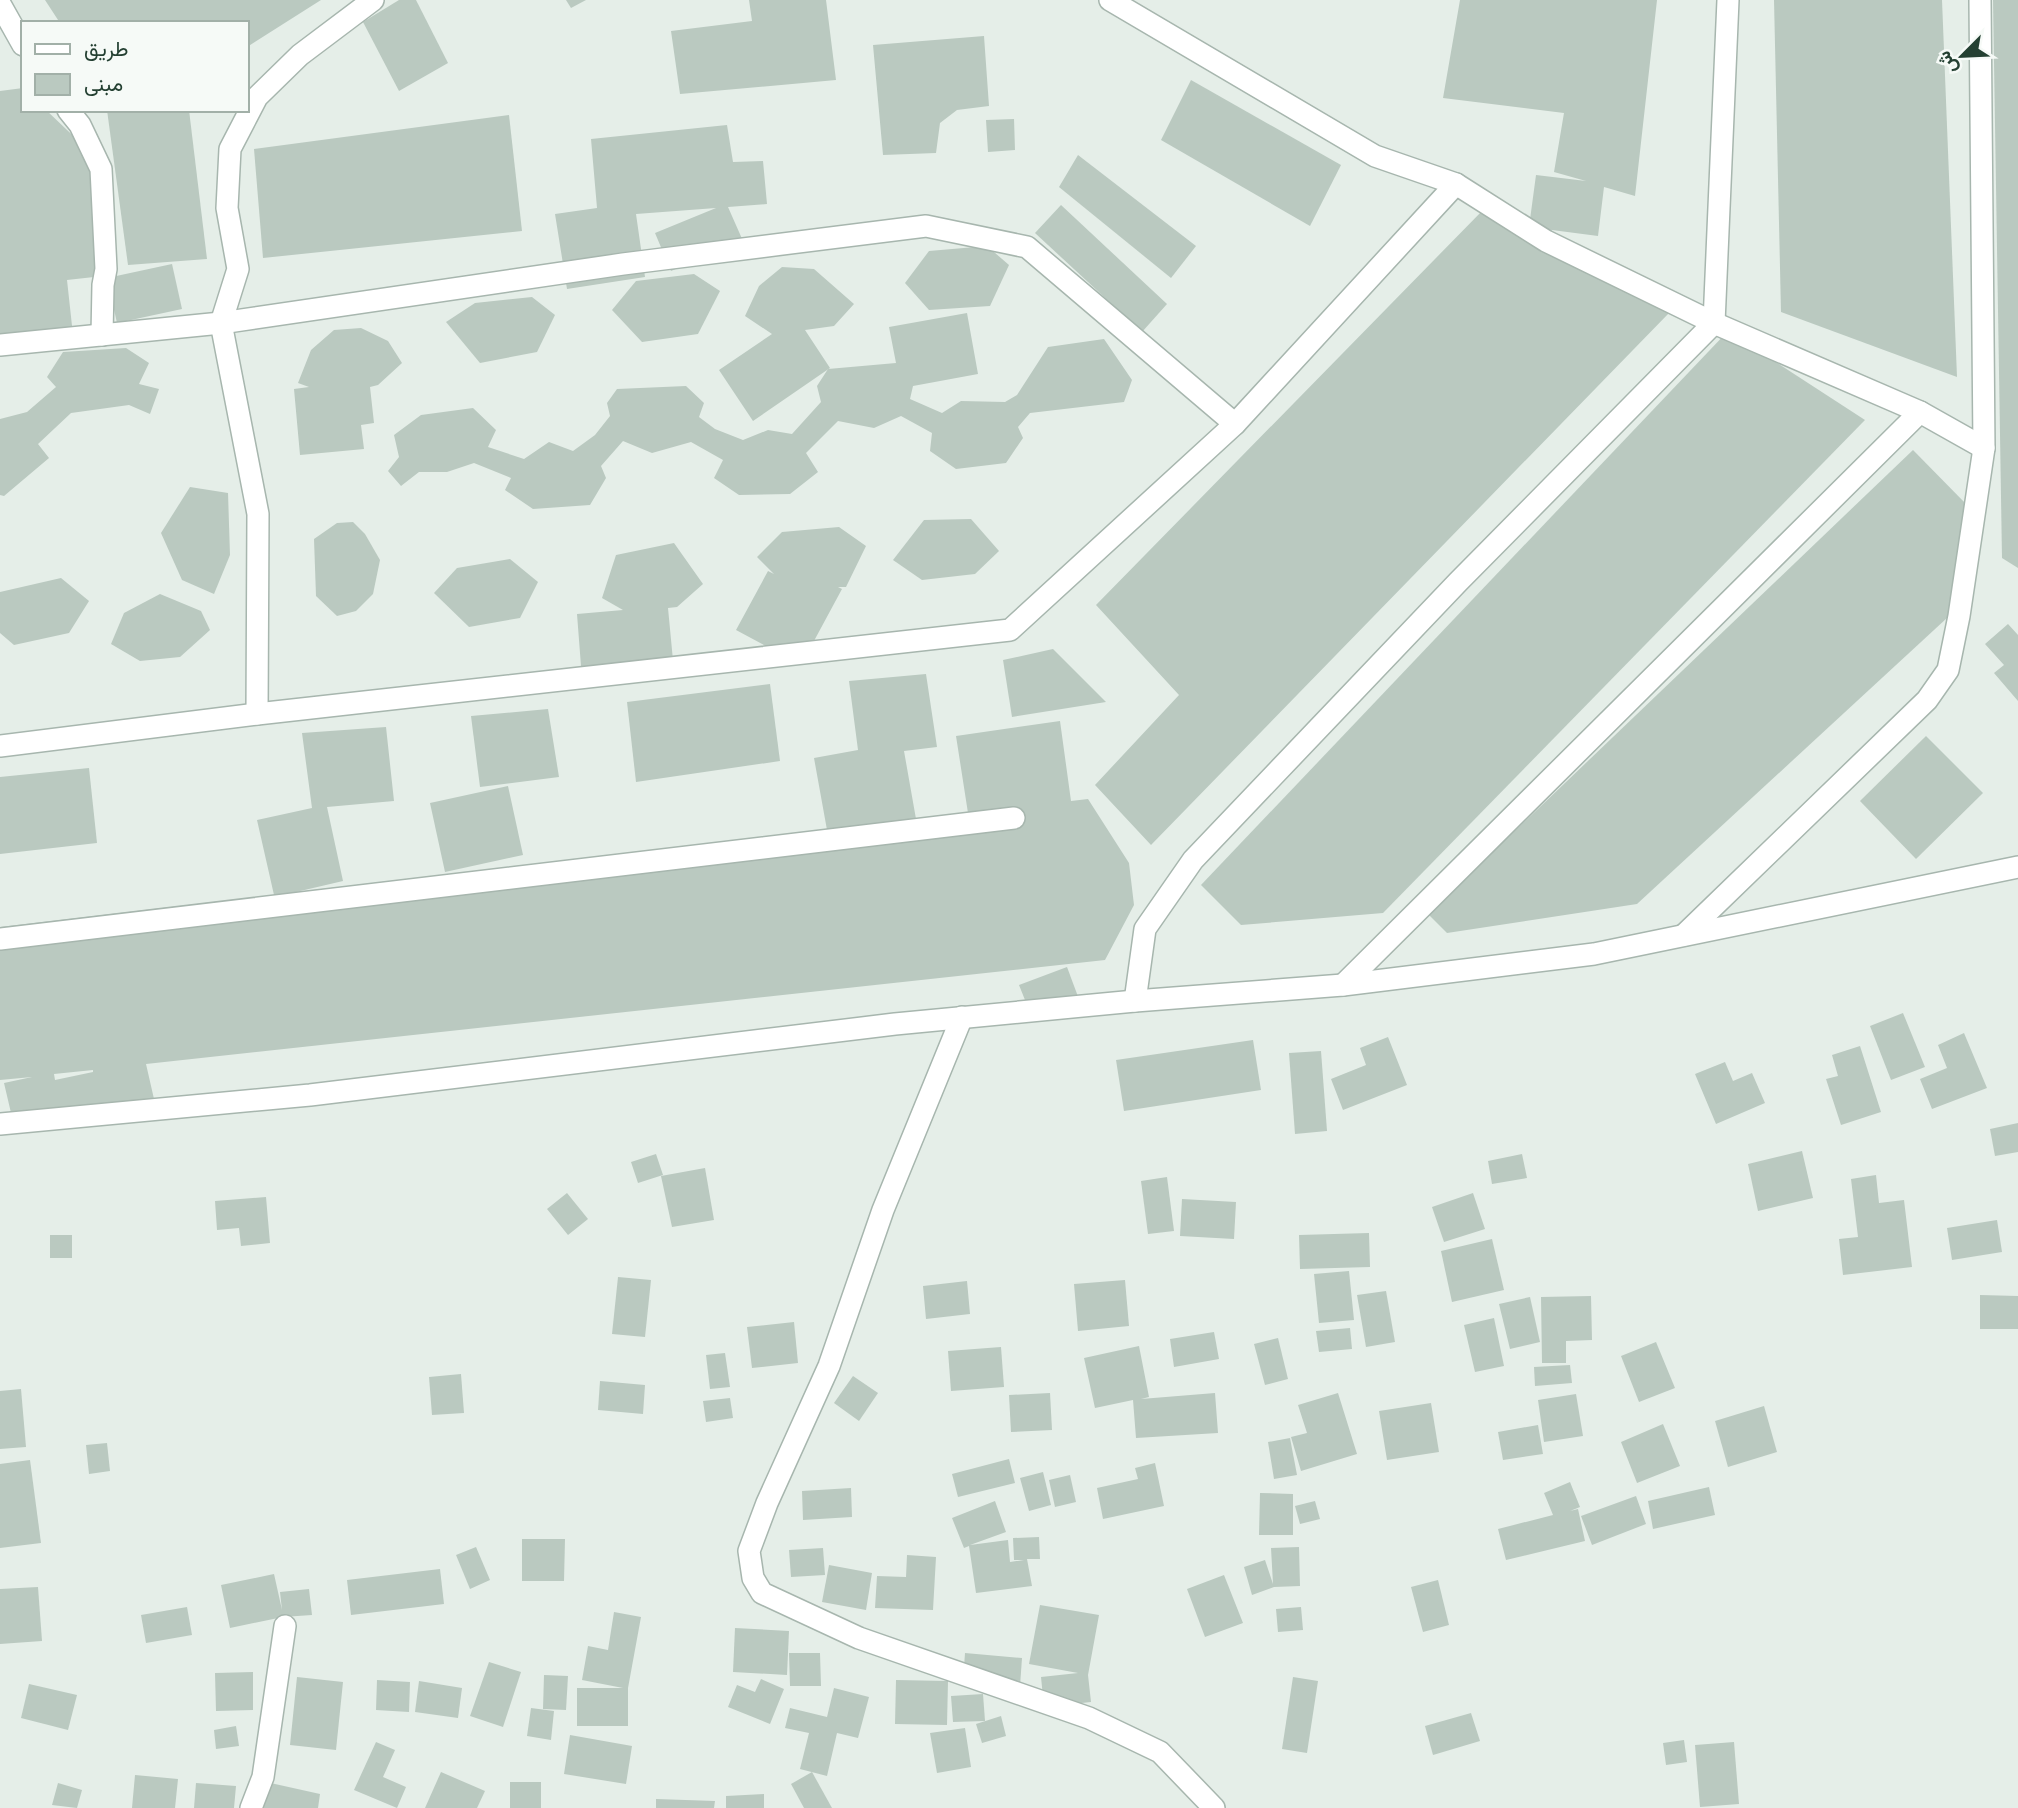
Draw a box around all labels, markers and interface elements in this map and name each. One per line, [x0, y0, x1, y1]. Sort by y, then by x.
legend [21, 21, 248, 112]
north arrow [1927, 21, 1997, 91]
text: طريق [84, 36, 129, 62]
text: ش [1932, 47, 1962, 78]
text: مبنى [84, 71, 123, 97]

